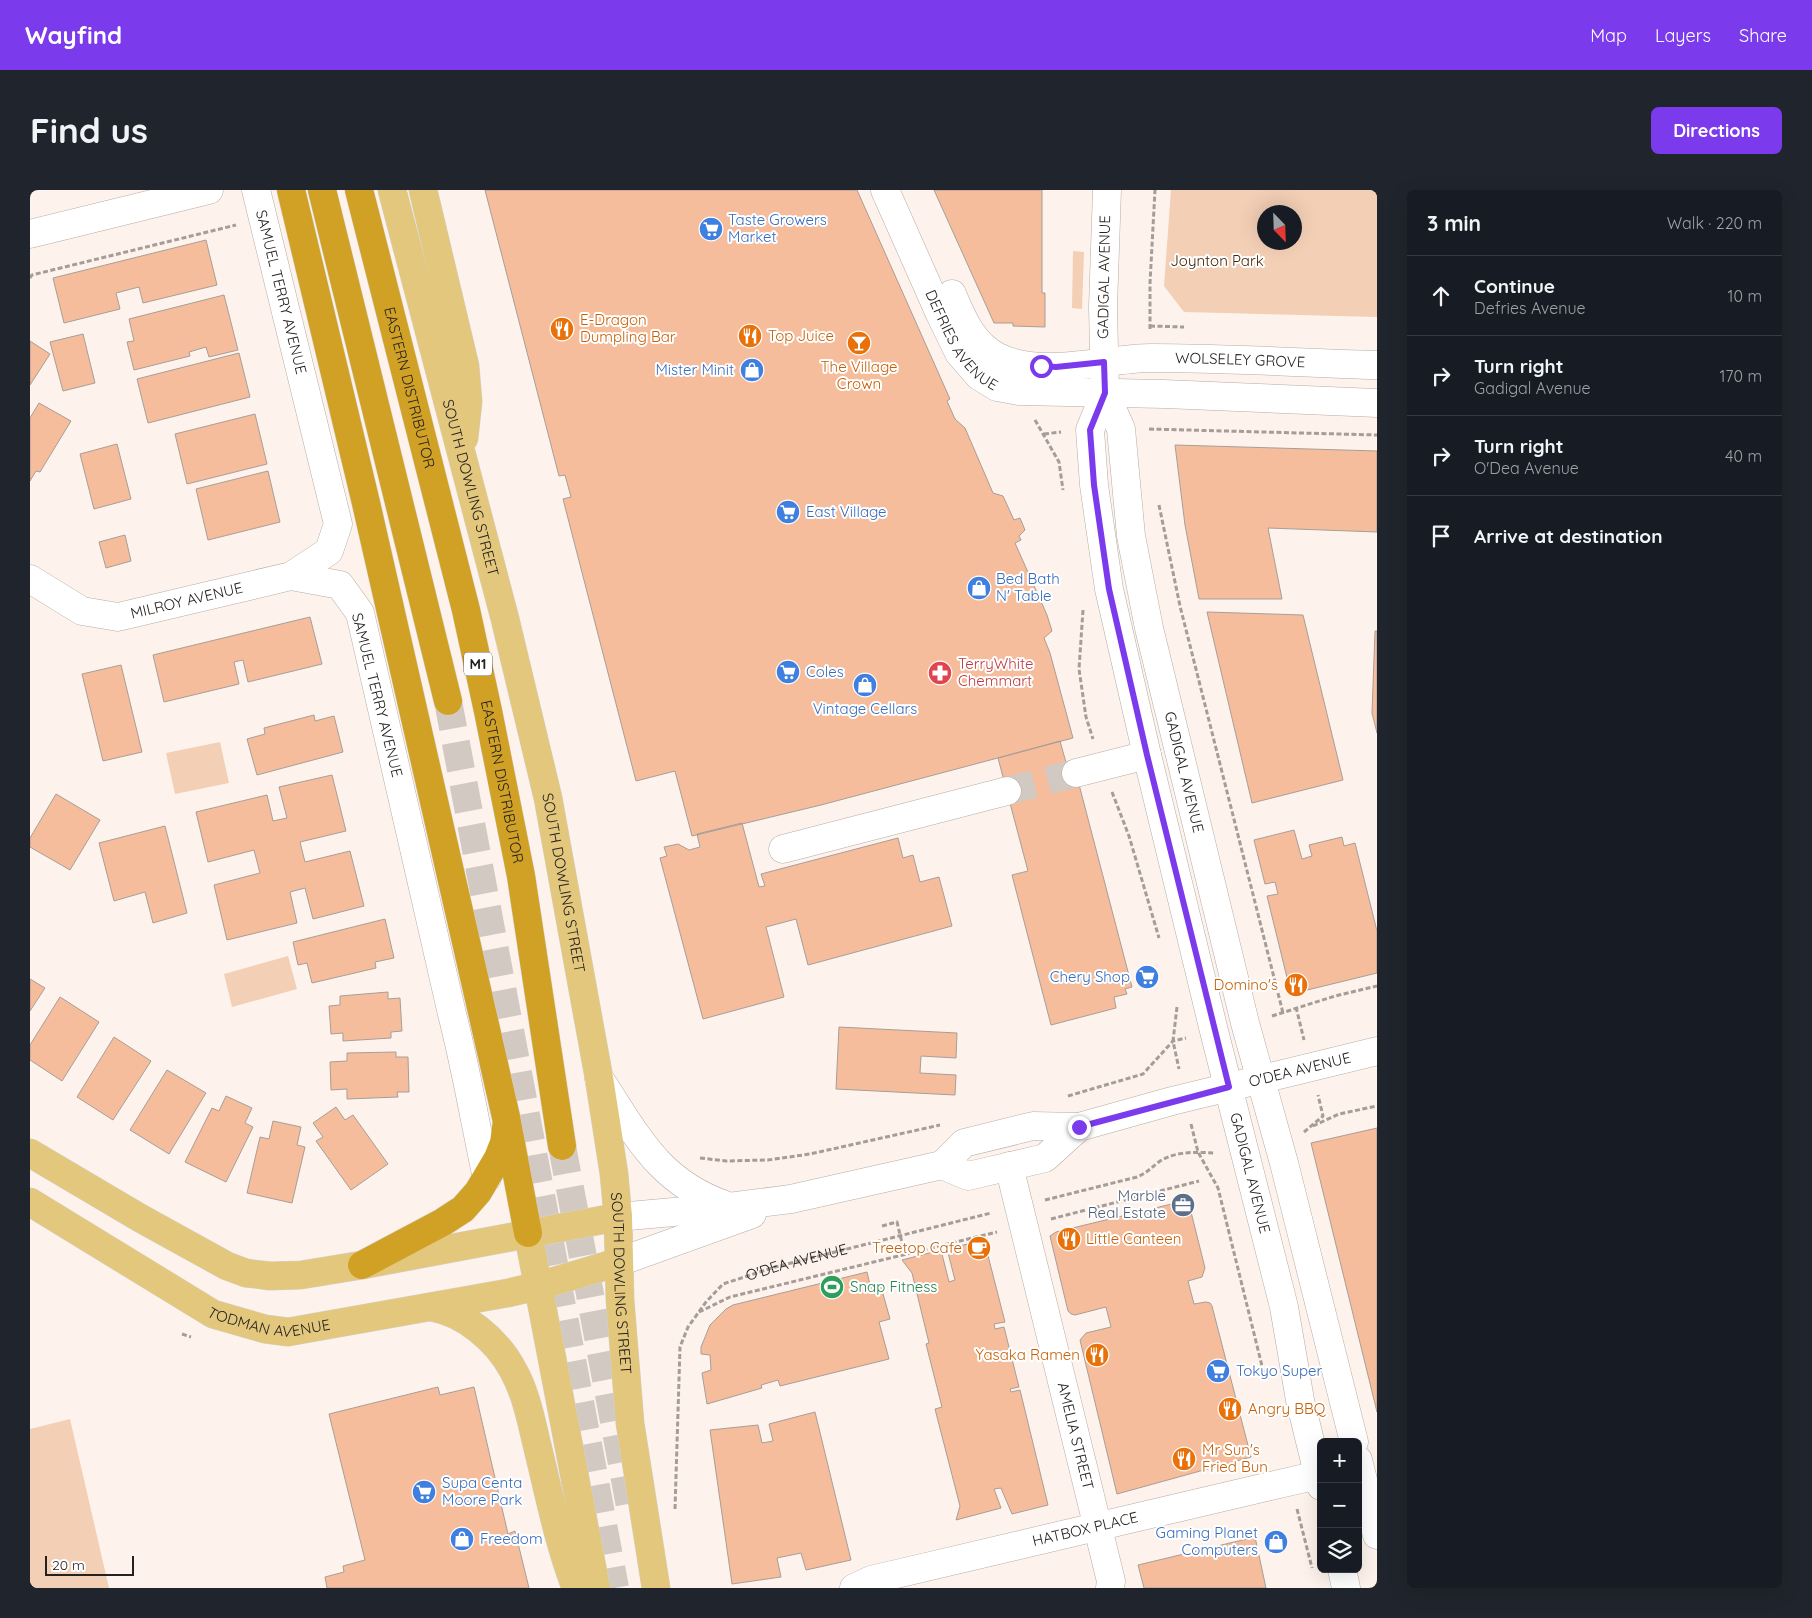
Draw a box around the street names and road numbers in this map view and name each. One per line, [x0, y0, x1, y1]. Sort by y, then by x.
street label: SAMUEL TERRY AVENUE [252, 208, 311, 376]
street label: GADIGAL AVENUE [1093, 215, 1114, 339]
street label: DEFRIES AVENUE [921, 287, 1002, 394]
street label: EASTERN DISTRIBUTOR [380, 305, 440, 470]
street label: WOLSELEY GROVE [1175, 348, 1306, 371]
street label: SOUTH DOWLING STREET [439, 397, 503, 578]
street label: MILROY AVENUE [128, 578, 244, 623]
street label: SAMUEL TERRY AVENUE [348, 611, 407, 779]
road number: M1 [464, 652, 492, 676]
street label: EASTERN DISTRIBUTOR [477, 698, 528, 865]
street label: GADIGAL AVENUE [1161, 710, 1208, 834]
street label: SOUTH DOWLING STREET [538, 791, 590, 974]
street label: O'DEA AVENUE [1247, 1048, 1353, 1091]
street label: GADIGAL AVENUE [1226, 1111, 1275, 1235]
street label: SOUTH DOWLING STREET [607, 1191, 636, 1375]
street label: O'DEA AVENUE [743, 1239, 849, 1285]
street label: TODMAN AVENUE [204, 1303, 332, 1341]
street label: AMELIA STREET [1053, 1380, 1098, 1491]
street label: HATBOX PLACE [1030, 1507, 1140, 1550]

